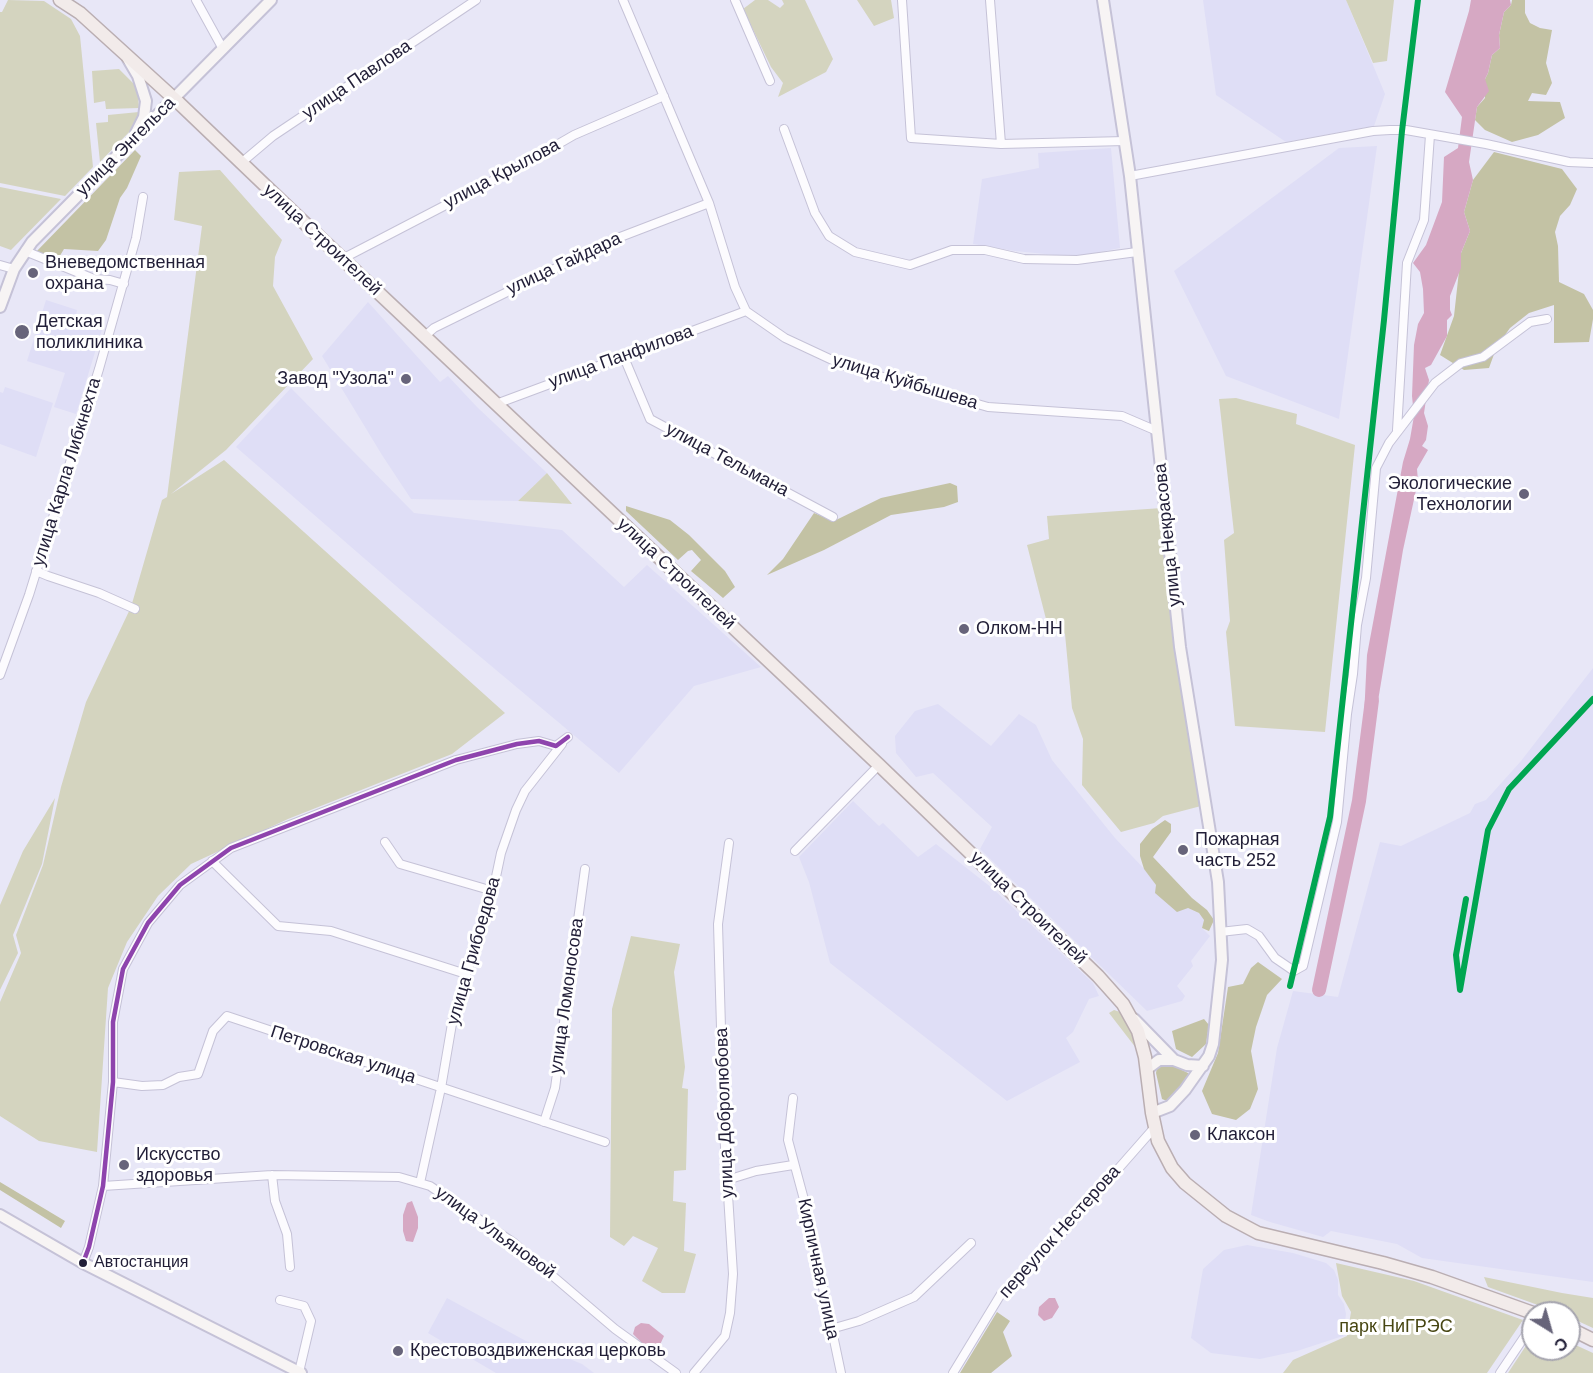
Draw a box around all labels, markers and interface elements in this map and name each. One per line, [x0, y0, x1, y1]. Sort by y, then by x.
street label: улица Павлова [298, 36, 416, 124]
street label: улица Энгельса [72, 93, 180, 201]
street label: улица Крылова [440, 134, 564, 214]
street label: улица Строителей [258, 180, 386, 300]
street label: улица Гайдара [503, 228, 625, 300]
place label: Вневедомственная охрана [45, 252, 205, 294]
marker: Вневедомственная охрана [26, 266, 40, 280]
place label: Детская поликлиника [36, 311, 143, 354]
street label: улица Панфилова [546, 321, 696, 393]
marker: Детская поликлиника [13, 323, 31, 341]
street label: улица Куйбышева [830, 350, 980, 414]
place label: Завод "Узола" [277, 368, 394, 390]
marker: Завод "Узола" [399, 372, 413, 386]
street label: улица Карла Либкнехта [28, 375, 106, 569]
street label: улица Тельмана [662, 419, 792, 501]
street label: улица Некрасова [1150, 462, 1186, 608]
place label: Экологические Технологии [1388, 473, 1512, 516]
marker: Экологические Технологии [1517, 487, 1531, 501]
street label: улица Строителей [612, 514, 740, 634]
place label: Олком-НН [976, 618, 1063, 640]
marker: Олком-НН [957, 622, 971, 636]
place label: Пожарная часть 252 [1195, 829, 1280, 872]
marker: Пожарная часть 252 [1176, 843, 1190, 857]
street label: улица Строителей [965, 847, 1091, 969]
street label: улица Грибоедова [443, 874, 505, 1028]
street label: улица Ломоносова [545, 917, 589, 1075]
street label: Петровская улица [268, 1021, 418, 1089]
street label: улица Добролюбова [711, 1027, 739, 1199]
place label: Клаксон [1207, 1124, 1275, 1146]
marker: Клаксон [1188, 1128, 1202, 1142]
place label: Искусство здоровья [136, 1144, 220, 1186]
marker: Искусство здоровья [117, 1158, 131, 1172]
street label: переулок Нестерова [995, 1161, 1125, 1303]
street label: улица Ульяновой [431, 1182, 559, 1284]
street label: Кирпичная улица [792, 1196, 844, 1342]
place label: Автостанция [94, 1253, 189, 1273]
marker: Автостанция [77, 1257, 89, 1269]
north arrow [1521, 1301, 1581, 1361]
park label: парк НиГРЭС [1339, 1316, 1453, 1338]
text: С [1551, 1334, 1571, 1354]
place label: Крестовоздвиженская церковь [410, 1340, 666, 1362]
marker: Крестовоздвиженская церковь [391, 1344, 405, 1358]

